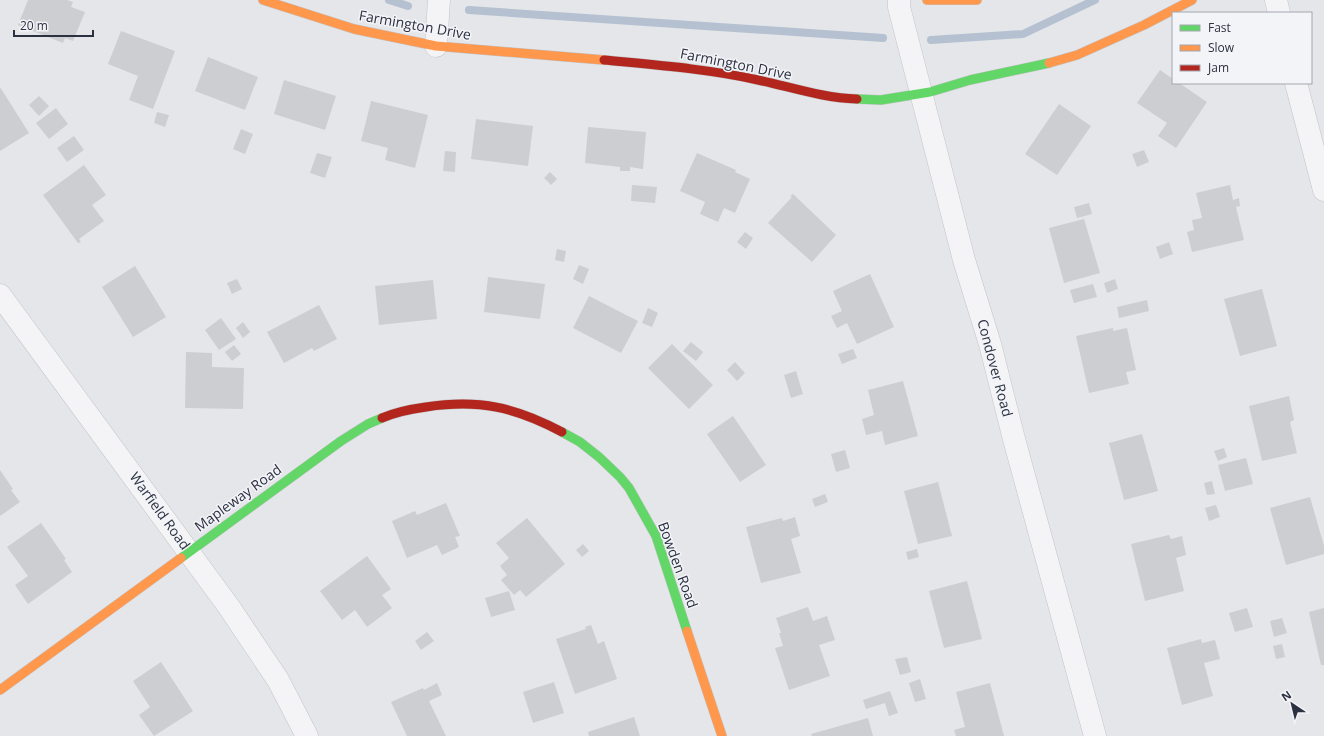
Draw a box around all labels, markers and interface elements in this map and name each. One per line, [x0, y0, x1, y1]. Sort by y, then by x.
street label: Farmington Drive [358, 5, 473, 44]
scale bar [14, 12, 93, 38]
legend [1172, 12, 1312, 84]
text: 20 m [20, 17, 48, 34]
text: Fast [1208, 19, 1231, 36]
text: Slow [1208, 39, 1235, 56]
street label: Farmington Drive [679, 43, 794, 84]
text: Jam [1207, 59, 1229, 76]
street label: Condover Road [973, 317, 1018, 419]
street label: Mapleway Road [190, 460, 285, 536]
street label: Warfield Road [126, 468, 195, 553]
street label: Bowden Road [654, 519, 703, 611]
north arrow [1272, 684, 1312, 724]
text: N [1278, 687, 1294, 704]

